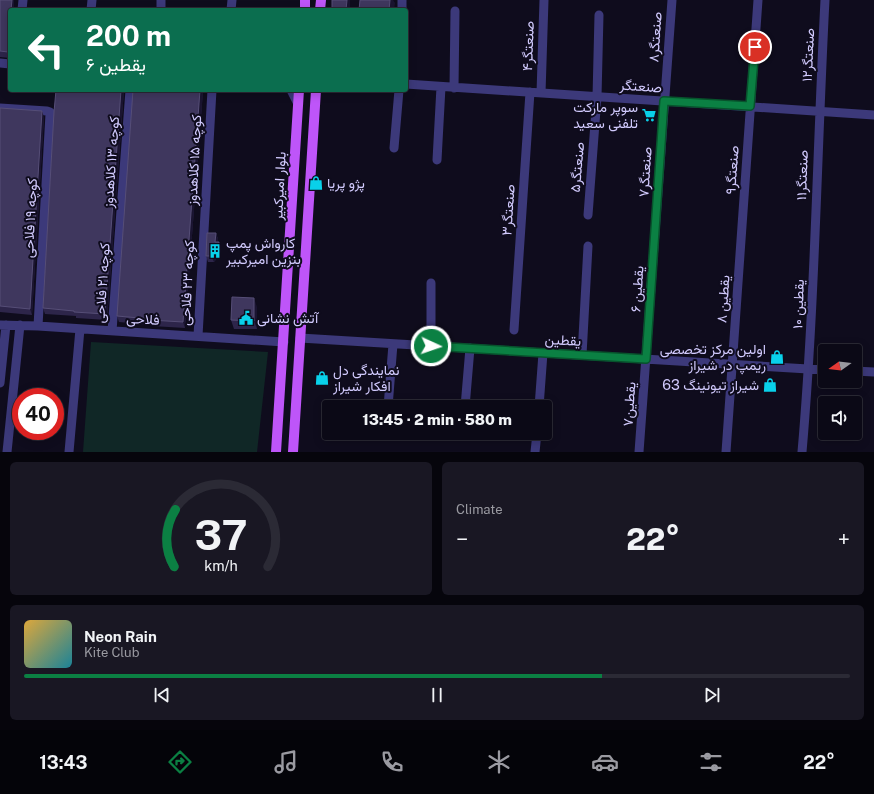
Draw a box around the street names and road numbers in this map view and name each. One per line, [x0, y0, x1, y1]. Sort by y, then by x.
street label: صنعتگر۸ [645, 11, 666, 63]
street label: صنعتگر۴ [519, 20, 538, 71]
street label: صنعتگر۱۲ [799, 27, 818, 82]
street label: صنعتگر [618, 76, 663, 96]
street label: کوچه ۱۵ کلاهدوز [184, 114, 206, 207]
street label: کوچه ۱۳ کلاهدوز [100, 116, 124, 210]
street label: صنعتگر۵ [567, 141, 588, 193]
street label: صنعتگر۹ [722, 145, 743, 195]
street label: صنعتگر۷ [635, 146, 656, 198]
street label: صنعتگر۱۱ [793, 149, 812, 201]
street label: بلوار امیرکبیر [269, 151, 290, 222]
street label: کوچه ۱۹ فلاحی [20, 178, 42, 258]
street label: صنعتگر۳ [498, 183, 519, 236]
street label: کوچه ۲۳ فلاحی [177, 240, 199, 326]
street label: کوچه ۲۱ فلاحی [91, 242, 115, 324]
street label: یقطین ۶ [627, 265, 648, 313]
street label: یقطین ۸ [713, 274, 734, 324]
street label: یقطین ۱۰ [789, 279, 808, 329]
street label: فلاحی [126, 310, 160, 329]
street label: یقطین [544, 331, 582, 350]
street label: یقطین۷ [619, 381, 640, 427]

